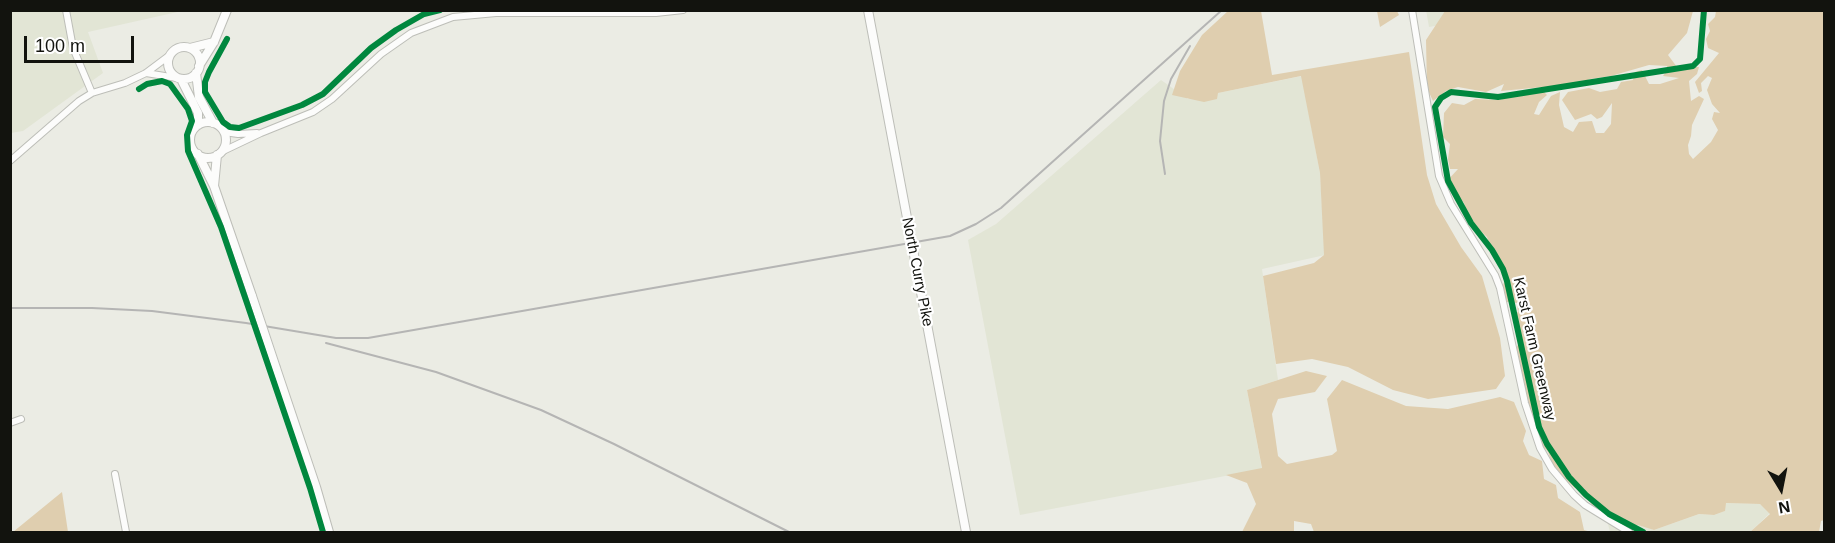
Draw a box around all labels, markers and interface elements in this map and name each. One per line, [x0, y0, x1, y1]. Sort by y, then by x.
scale bar [27, 24, 136, 62]
text: 100 m [35, 36, 85, 56]
street label: North Curry Pike [898, 216, 936, 328]
street label: Karst Farm Greenway [1509, 276, 1559, 422]
north arrow [1751, 459, 1811, 519]
text: N [1777, 498, 1791, 517]

